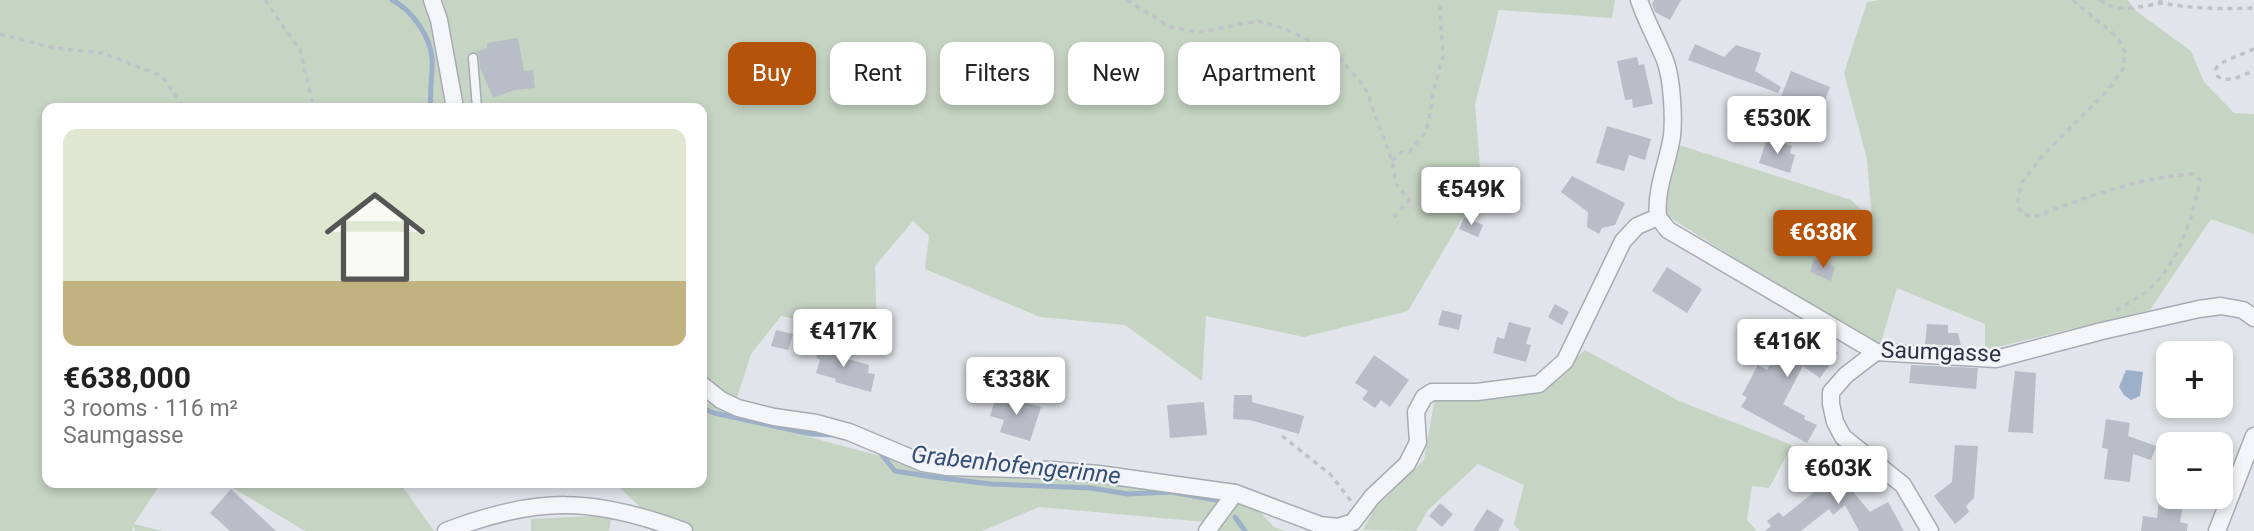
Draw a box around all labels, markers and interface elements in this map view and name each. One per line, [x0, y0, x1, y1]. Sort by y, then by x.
chip: Buy [728, 42, 816, 105]
chip: Rent [830, 42, 926, 105]
chip: Filters [940, 42, 1054, 105]
chip: New [1068, 42, 1164, 105]
chip: Apartment [1178, 42, 1340, 105]
pin: €530K [1728, 96, 1826, 156]
text: €530K [1743, 105, 1811, 132]
pin: €549K [1422, 168, 1520, 227]
icon: home [312, 174, 438, 300]
text: €549K [1437, 176, 1505, 203]
pin: €638K [1774, 210, 1872, 270]
text: €638K [1789, 219, 1857, 246]
pin: €417K [794, 310, 892, 369]
text: €417K [809, 318, 877, 345]
pin: €416K [1738, 320, 1836, 379]
text: €416K [1753, 328, 1821, 355]
street label: Saumgasse [1880, 336, 2002, 368]
map controls [2156, 341, 2233, 509]
button: + [2156, 341, 2233, 418]
pin: €338K [967, 358, 1065, 417]
text: €638,000 [63, 360, 191, 395]
text: €338K [982, 366, 1050, 393]
text: 3 rooms · 116 m² [63, 395, 238, 422]
text: Saumgasse [63, 422, 183, 449]
button: − [2156, 432, 2233, 509]
water label: Grabenhofengerinne [910, 440, 1122, 490]
pin: €603K [1789, 447, 1887, 506]
text: €603K [1804, 455, 1872, 482]

